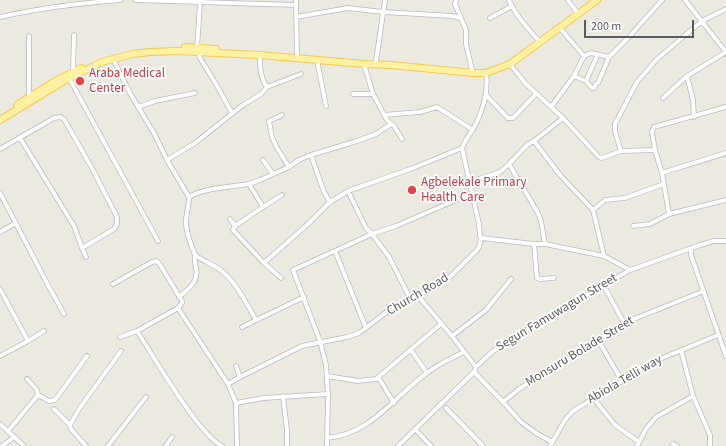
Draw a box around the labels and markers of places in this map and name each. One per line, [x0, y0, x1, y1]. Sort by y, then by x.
place label: Araba Medical Center [89, 66, 165, 97]
marker: Araba Medical Center [74, 75, 86, 87]
place label: Agbelekale Primary Health Care [421, 175, 527, 206]
marker: Agbelekale Primary Health Care [406, 184, 418, 196]

